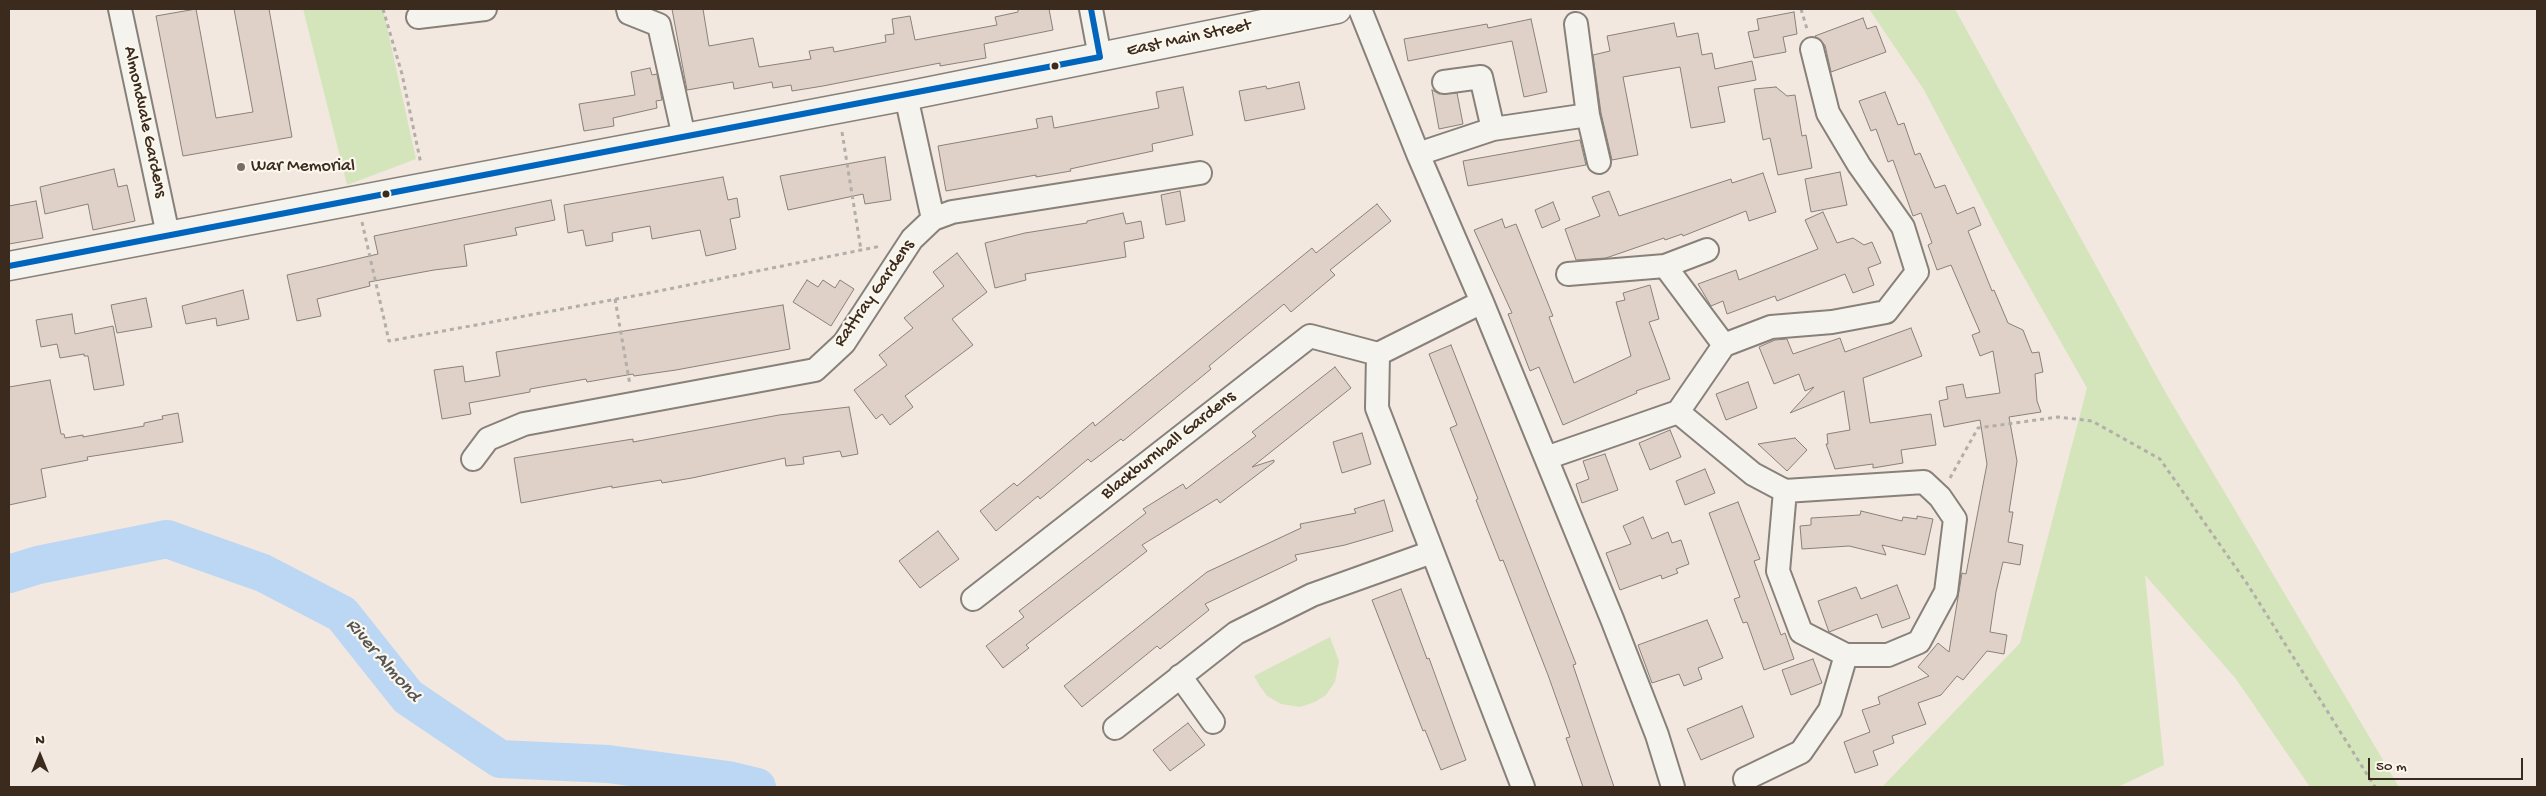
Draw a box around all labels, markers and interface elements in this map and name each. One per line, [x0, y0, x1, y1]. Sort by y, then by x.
street label: East Main Street [1125, 15, 1253, 63]
street label: Almondvale Gardens [117, 44, 171, 200]
unlabelled marker [1050, 61, 1060, 71]
place label: War Memorial [251, 156, 355, 178]
marker: War Memorial [235, 161, 247, 173]
unlabelled marker [381, 189, 391, 199]
street label: Rattray Gardens [830, 236, 920, 352]
street label: Blackburnhall Gardens [1097, 387, 1241, 505]
water label: River Almond [340, 615, 424, 707]
north arrow [15, 731, 65, 781]
text: N [35, 732, 45, 749]
scale bar [2371, 748, 2526, 780]
text: 50 m [2376, 758, 2407, 776]

